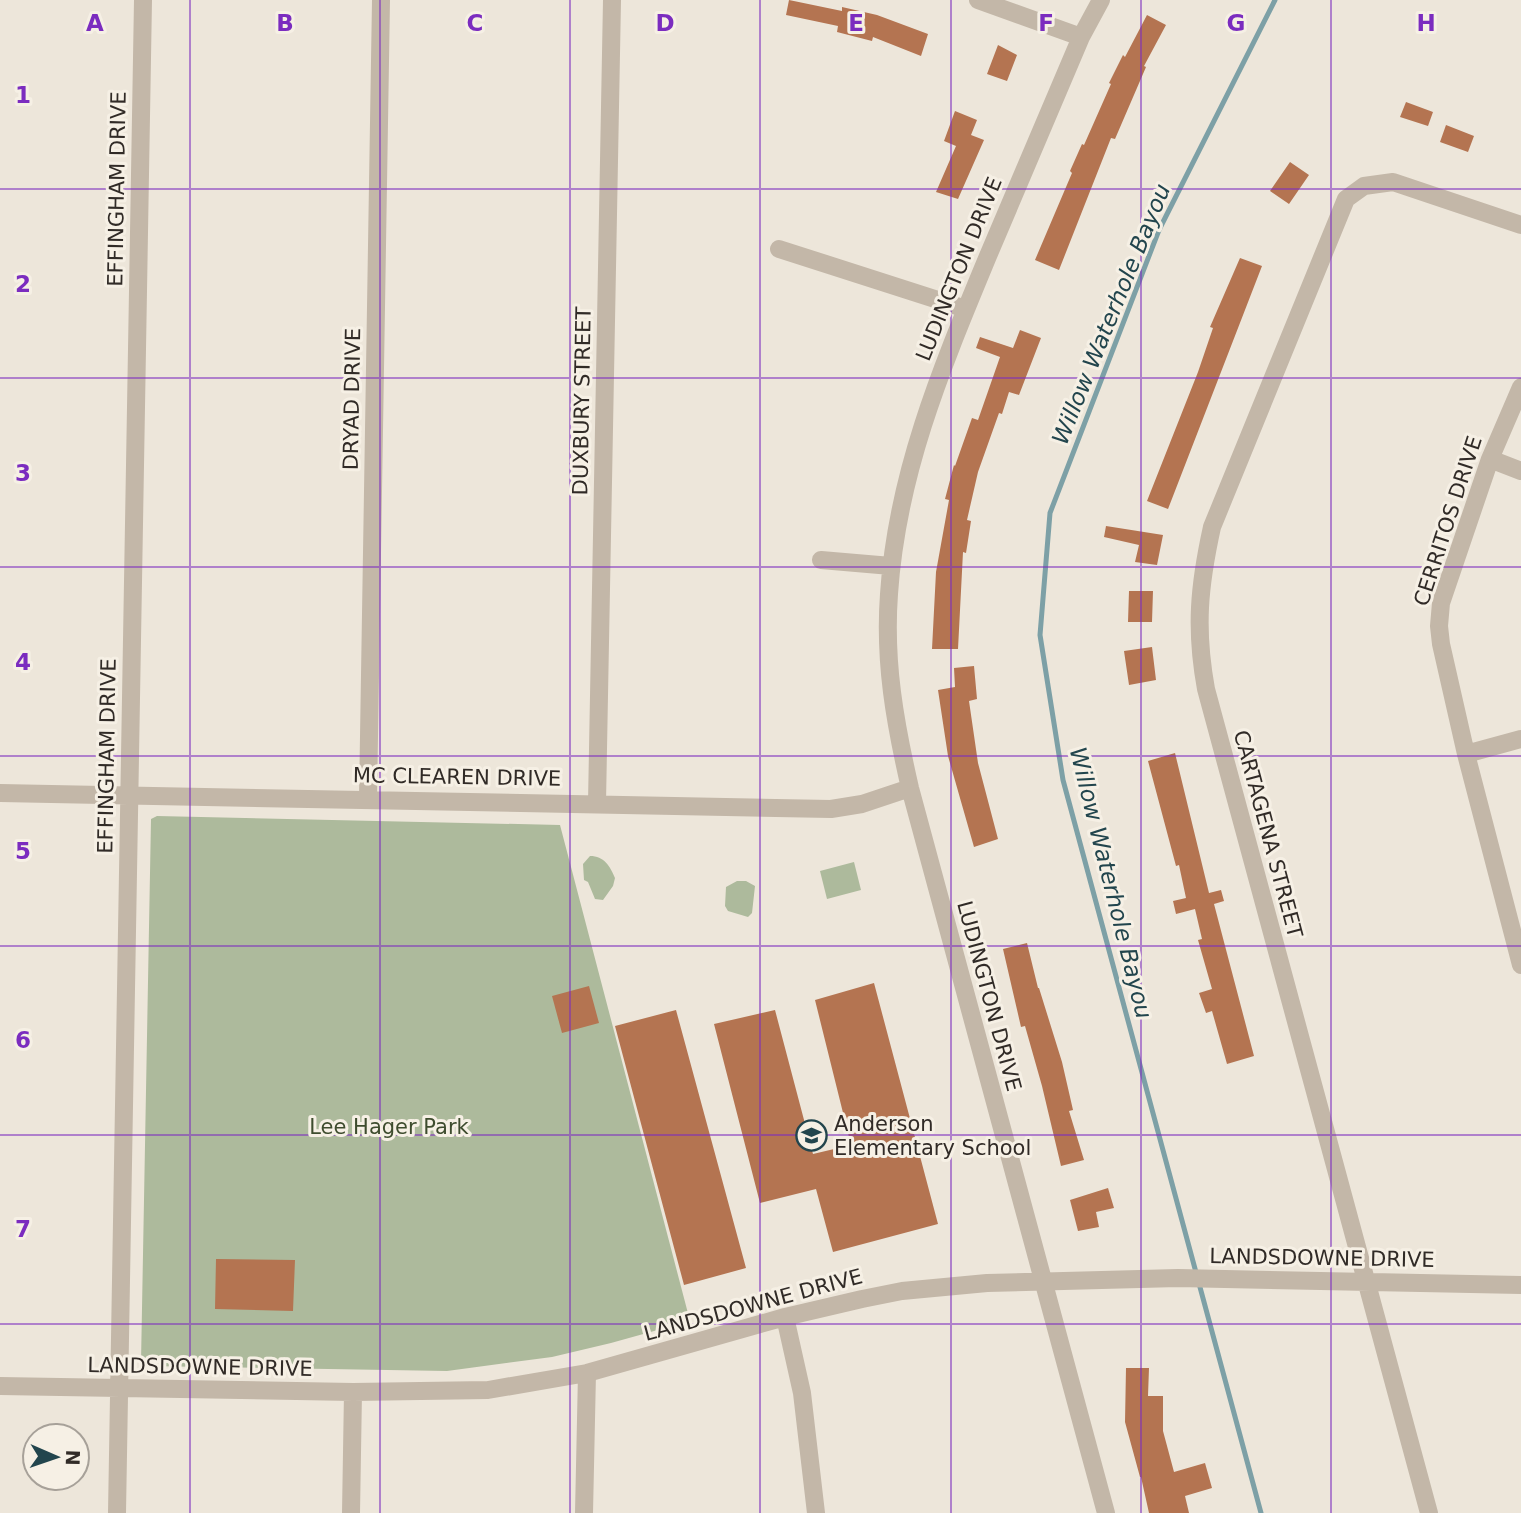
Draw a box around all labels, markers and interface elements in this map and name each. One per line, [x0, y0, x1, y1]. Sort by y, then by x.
text: A [86, 10, 104, 36]
text: B [276, 10, 294, 36]
text: C [467, 10, 483, 36]
text: D [655, 10, 675, 36]
text: E [848, 10, 864, 36]
text: F [1038, 10, 1054, 36]
text: G [1227, 10, 1245, 36]
text: H [1416, 10, 1436, 36]
text: 1 [15, 82, 31, 108]
street label: EFFINGHAM DRIVE [103, 91, 131, 287]
street label: LUDINGTON DRIVE [911, 174, 1007, 364]
water label: Willow Waterhole Bayou [1047, 180, 1175, 448]
text: 2 [15, 271, 31, 297]
street label: DUXBURY STREET [568, 306, 596, 495]
street label: DRYAD DRIVE [339, 328, 365, 470]
street label: CERRITOS DRIVE [1409, 433, 1487, 609]
text: 3 [15, 460, 31, 486]
text: 4 [15, 649, 31, 675]
street label: EFFINGHAM DRIVE [93, 658, 121, 854]
street label: CARTAGENA STREET [1229, 728, 1307, 940]
water label: Willow Waterhole Bayou [1065, 745, 1157, 1021]
street label: MC CLEAREN DRIVE [353, 763, 561, 791]
text: 5 [15, 838, 31, 864]
street label: LUDINGTON DRIVE [952, 898, 1026, 1094]
text: 6 [15, 1027, 31, 1053]
place label: Anderson Elementary School [834, 1112, 1031, 1160]
park label: Lee Hager Park [309, 1115, 470, 1139]
school or university icon: Anderson Elementary School [794, 1119, 828, 1153]
text: 7 [15, 1216, 31, 1242]
street label: LANDSDOWNE DRIVE [1209, 1244, 1435, 1272]
street label: LANDSDOWNE DRIVE [641, 1264, 865, 1346]
street label: LANDSDOWNE DRIVE [87, 1353, 313, 1381]
north arrow [21, 1422, 91, 1492]
text: N [62, 1449, 84, 1466]

